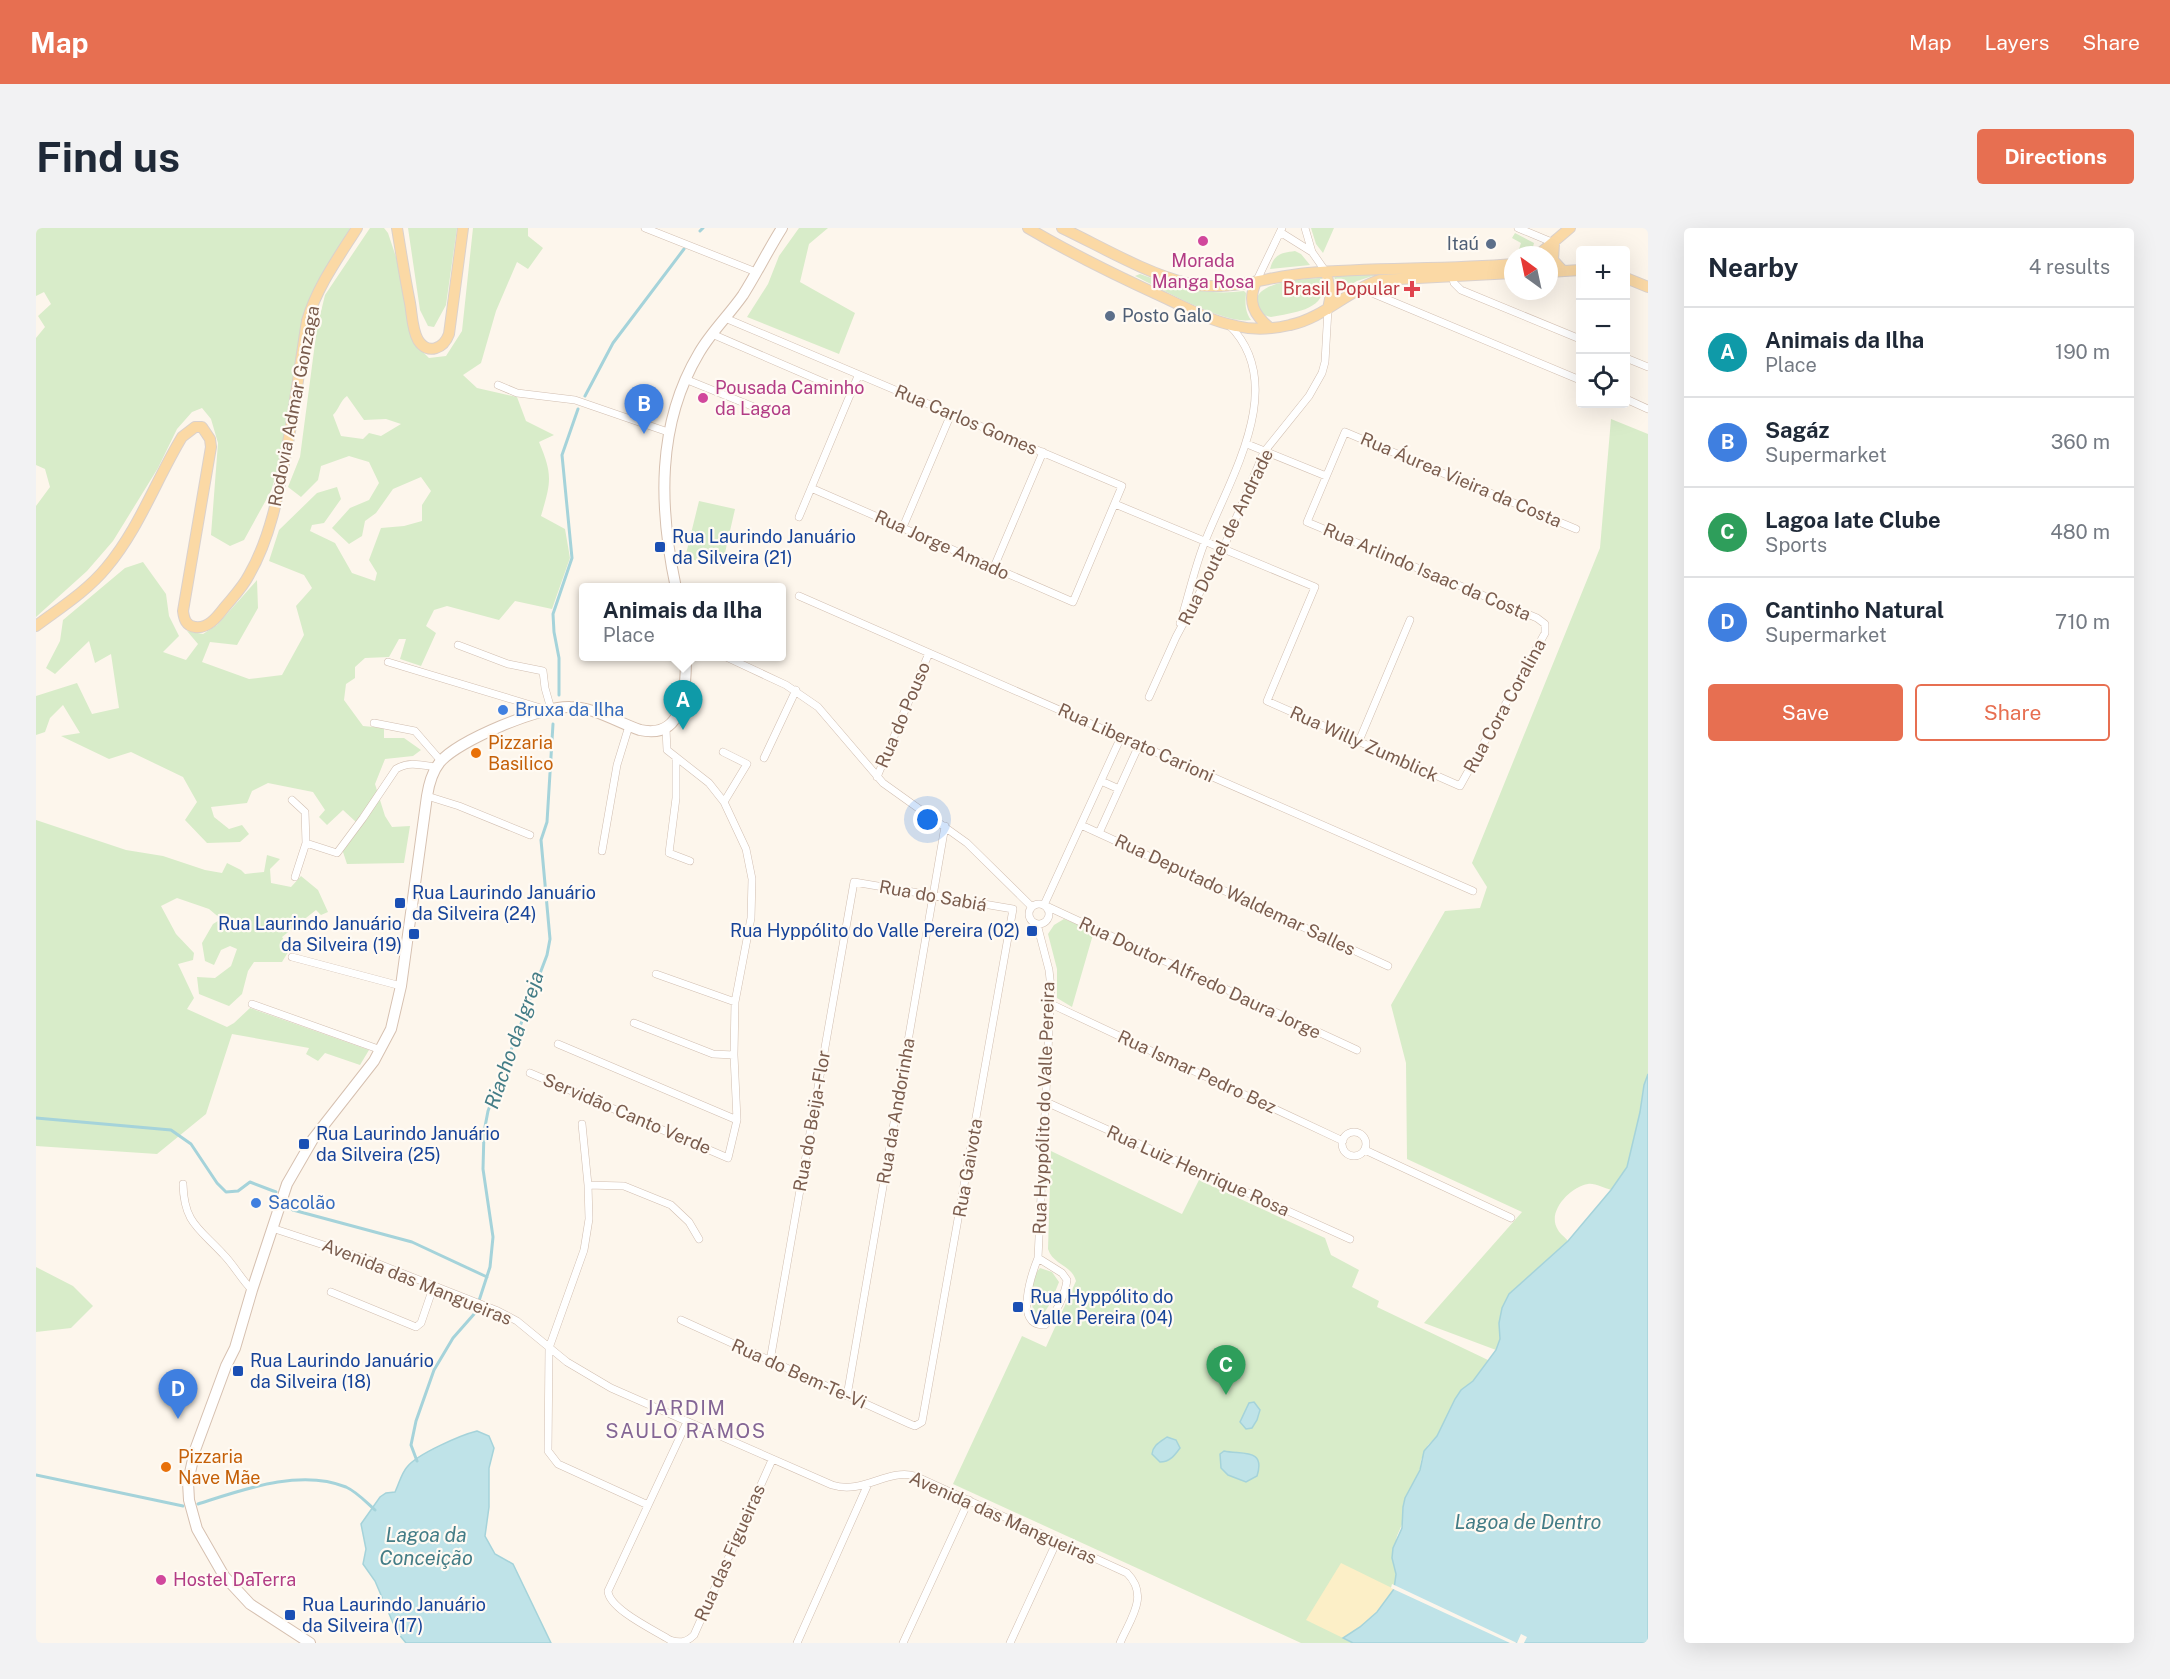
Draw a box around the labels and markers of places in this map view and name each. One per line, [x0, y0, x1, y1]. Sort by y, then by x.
place label: Itaú [1447, 233, 1479, 254]
marker: Morada Manga Rosa [1196, 234, 1210, 248]
marker: Itaú [1484, 237, 1498, 251]
place label: Morada Manga Rosa [1152, 250, 1254, 292]
place label: Brasil Popular [1283, 278, 1400, 299]
marker: Brasil Popular [1405, 282, 1419, 296]
place label: Posto Galo [1122, 305, 1212, 326]
marker: Posto Galo [1103, 309, 1117, 323]
place label: Pousada Caminho da Lagoa [715, 377, 864, 419]
pin: B [624, 384, 664, 434]
marker: Pousada Caminho da Lagoa [696, 391, 710, 405]
place label: Rua Laurindo Januário da Silveira (21) [672, 526, 856, 568]
marker: Rua Laurindo Januário da Silveira (21) [653, 540, 667, 554]
pin: A [664, 680, 702, 730]
place label: Bruxa da Ilha [515, 699, 624, 720]
marker: Bruxa da Ilha [496, 703, 510, 717]
place label: Pizzaria Basilico [488, 732, 553, 774]
marker: Pizzaria Basilico [469, 746, 483, 760]
place label: Rua Laurindo Januário da Silveira (24) [412, 882, 596, 924]
marker: Rua Laurindo Januário da Silveira (24) [393, 896, 407, 910]
place label: Rua Laurindo Januário da Silveira (19) [218, 913, 402, 955]
place label: Rua Hyppólito do Valle Pereira (02) [730, 920, 1020, 941]
marker: Rua Hyppólito do Valle Pereira (02) [1025, 924, 1039, 938]
marker: Rua Laurindo Januário da Silveira (19) [407, 927, 421, 941]
place label: Rua Laurindo Januário da Silveira (25) [316, 1123, 500, 1165]
marker: Rua Laurindo Januário da Silveira (25) [297, 1137, 311, 1151]
place label: Sacolão [268, 1192, 335, 1213]
marker: Sacolão [249, 1196, 263, 1210]
place label: Rua Hyppólito do Valle Pereira (04) [1030, 1286, 1174, 1328]
marker: Rua Hyppólito do Valle Pereira (04) [1011, 1300, 1025, 1314]
pin: C [1206, 1346, 1246, 1395]
place label: Rua Laurindo Januário da Silveira (18) [250, 1350, 434, 1392]
marker: Rua Laurindo Januário da Silveira (18) [231, 1364, 245, 1378]
pin: D [158, 1370, 198, 1419]
place label: Pizzaria Nave Mãe [178, 1446, 261, 1488]
marker: Pizzaria Nave Mãe [159, 1460, 173, 1474]
place label: Hostel DaTerra [173, 1569, 296, 1590]
marker: Hostel DaTerra [154, 1573, 168, 1587]
place label: Rua Laurindo Januário da Silveira (17) [302, 1594, 486, 1636]
marker: Rua Laurindo Januário da Silveira (17) [283, 1608, 297, 1622]

